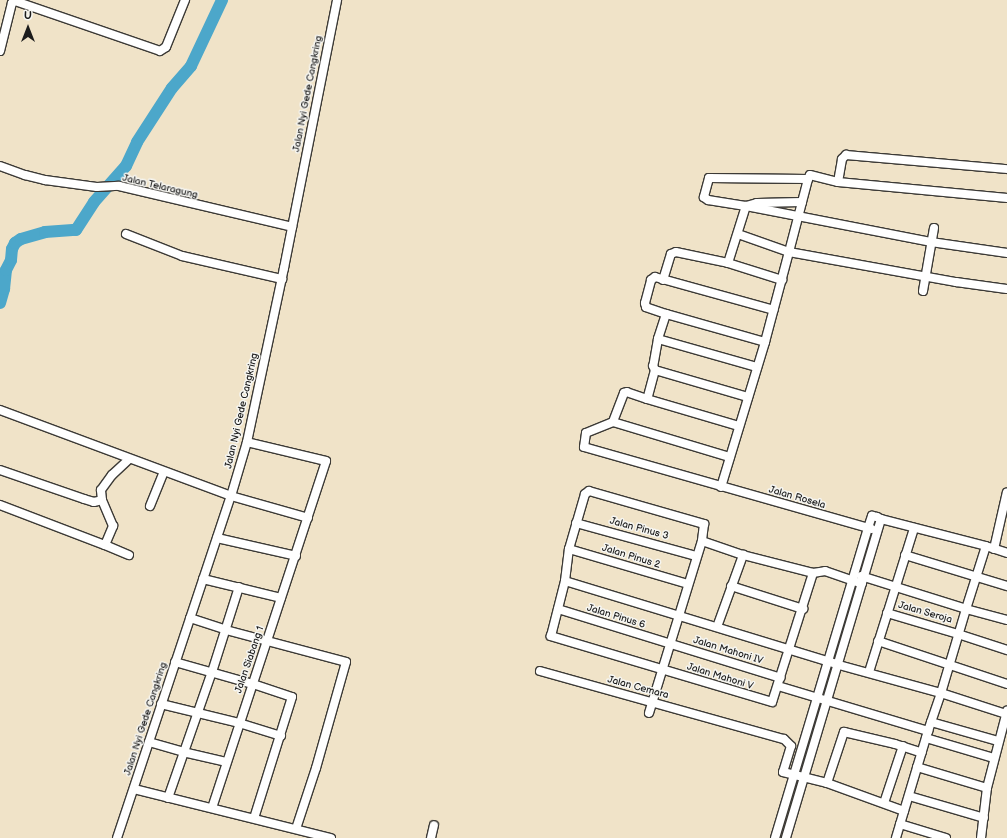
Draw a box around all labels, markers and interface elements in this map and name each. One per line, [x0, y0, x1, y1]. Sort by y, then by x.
north arrow [8, 8, 48, 48]
text: U [24, 9, 32, 22]
street label: Jalan Nyi Gede Cangkring [291, 35, 325, 153]
street label: Jalan Telaragung [121, 172, 199, 202]
street label: Jalan Nyi Gede Cangkring [223, 352, 261, 470]
street label: Jalan Rosela [767, 484, 827, 512]
street label: Jalan Pinus 3 [608, 515, 670, 543]
street label: Jalan Pinus 2 [600, 542, 662, 572]
street label: Jalan Seroja [897, 600, 953, 626]
street label: Jalan Pinus 6 [585, 602, 647, 632]
street label: Jalan Siabang 1 [233, 625, 267, 695]
street label: Jalan Mahoni IV [692, 635, 764, 667]
street label: Jalan Nyi Gede Cangkring [122, 661, 170, 777]
street label: Jalan Mahoni V [685, 661, 755, 693]
street label: Jalan Cemara [606, 674, 670, 702]

